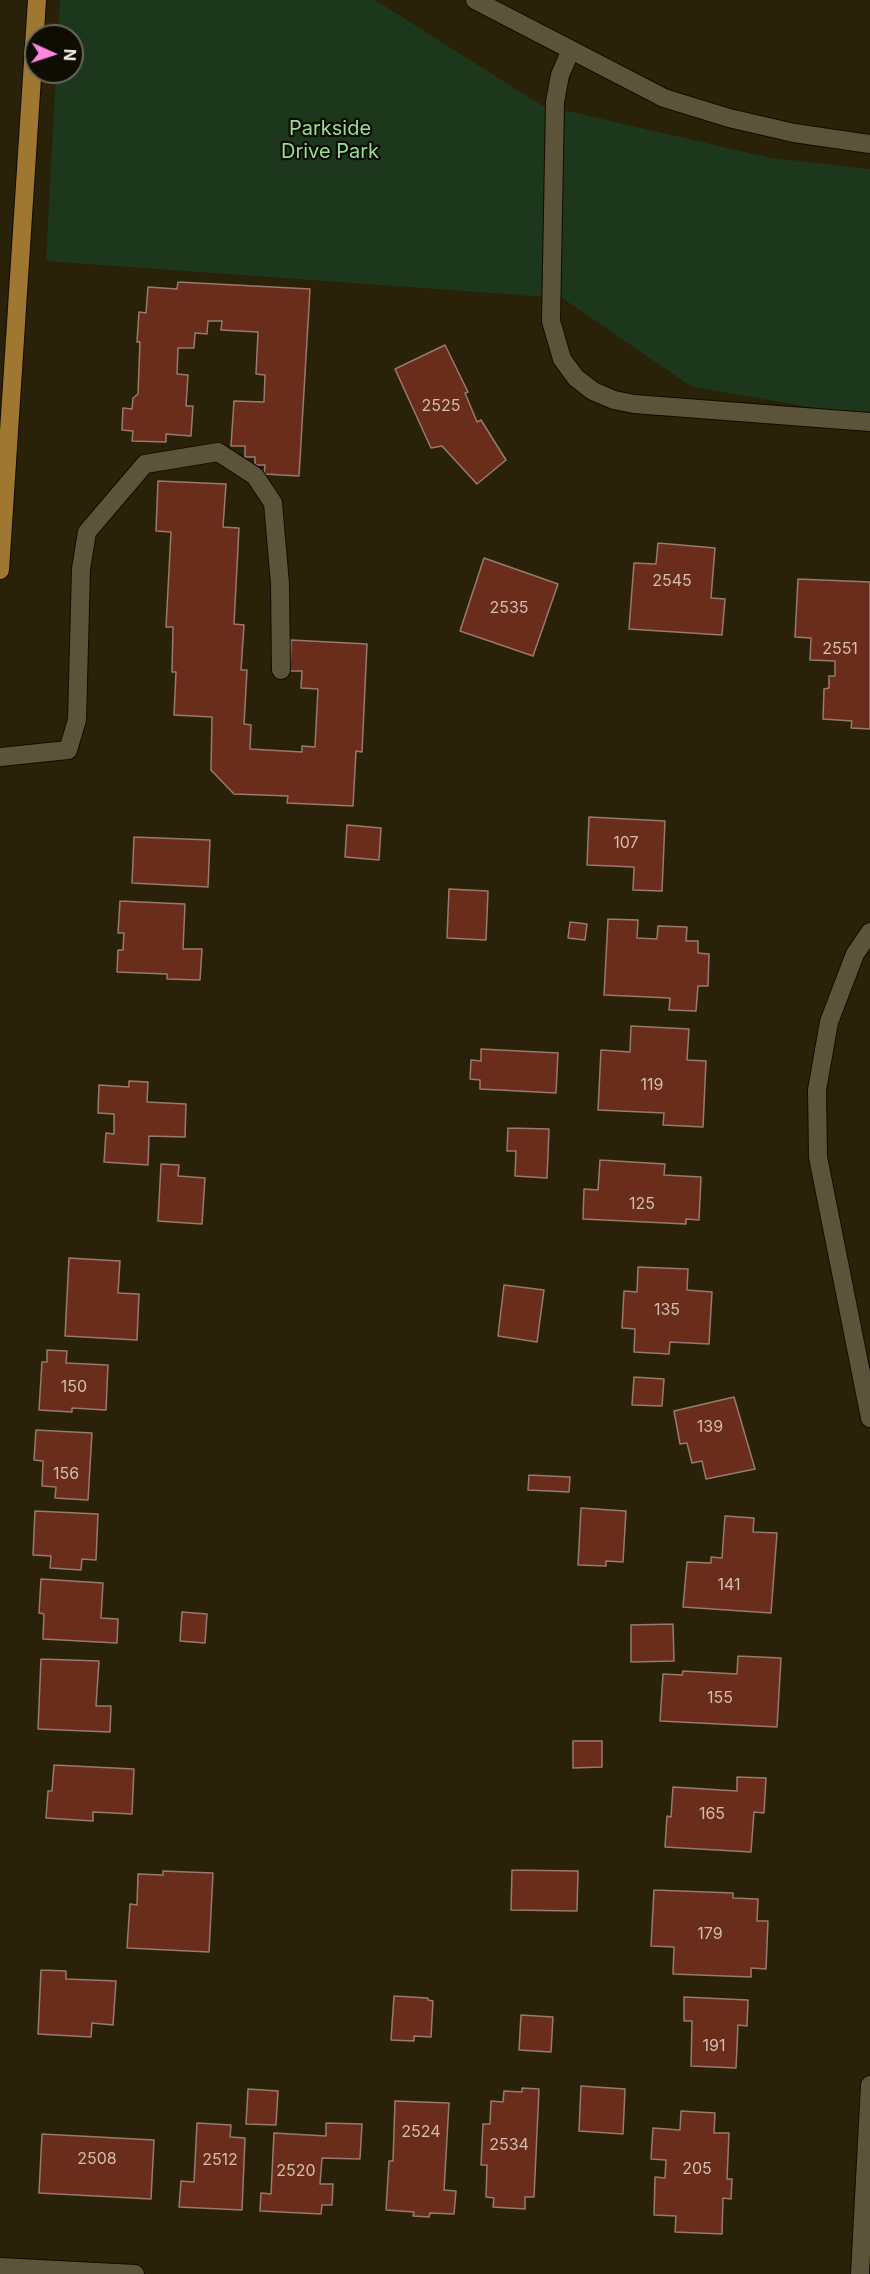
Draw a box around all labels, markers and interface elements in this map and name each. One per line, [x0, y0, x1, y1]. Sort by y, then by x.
north arrow [24, 24, 84, 84]
text: N [60, 48, 80, 61]
park label: Parkside Drive Park [281, 117, 379, 164]
house number: 2525 [422, 396, 460, 416]
house number: 2545 [652, 571, 692, 591]
house number: 2535 [489, 598, 529, 618]
house number: 2551 [822, 639, 858, 659]
house number: 107 [613, 833, 639, 853]
house number: 119 [641, 1075, 663, 1095]
house number: 125 [629, 1194, 655, 1214]
house number: 135 [654, 1300, 680, 1320]
house number: 150 [61, 1377, 87, 1397]
house number: 139 [697, 1417, 723, 1437]
house number: 156 [53, 1464, 79, 1484]
house number: 141 [717, 1575, 741, 1595]
house number: 155 [707, 1688, 733, 1708]
house number: 165 [699, 1804, 725, 1824]
house number: 179 [697, 1924, 723, 1944]
house number: 191 [703, 2036, 725, 2056]
house number: 2524 [401, 2122, 441, 2142]
house number: 2534 [489, 2135, 529, 2155]
house number: 2508 [77, 2149, 117, 2169]
house number: 2512 [202, 2150, 238, 2170]
house number: 205 [682, 2159, 712, 2179]
house number: 2520 [276, 2161, 316, 2181]

